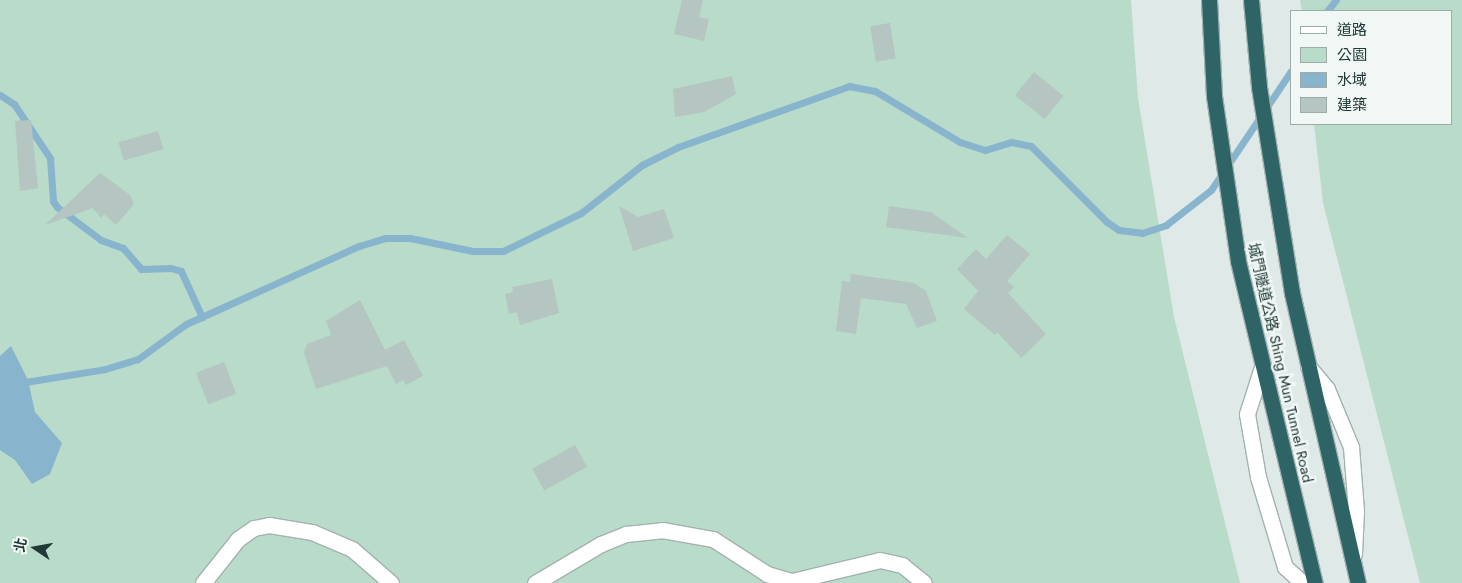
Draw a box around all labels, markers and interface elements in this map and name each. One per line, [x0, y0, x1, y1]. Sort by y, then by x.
legend [1290, 10, 1452, 125]
text: 道路 [1337, 19, 1367, 41]
text: 公園 [1337, 44, 1367, 66]
text: 水域 [1337, 69, 1367, 91]
text: 建築 [1337, 94, 1367, 116]
street label: 城門隧道公路 Shing Mun Tunnel Road [1244, 241, 1316, 485]
north arrow [10, 523, 60, 573]
text: 北 [9, 536, 32, 554]

